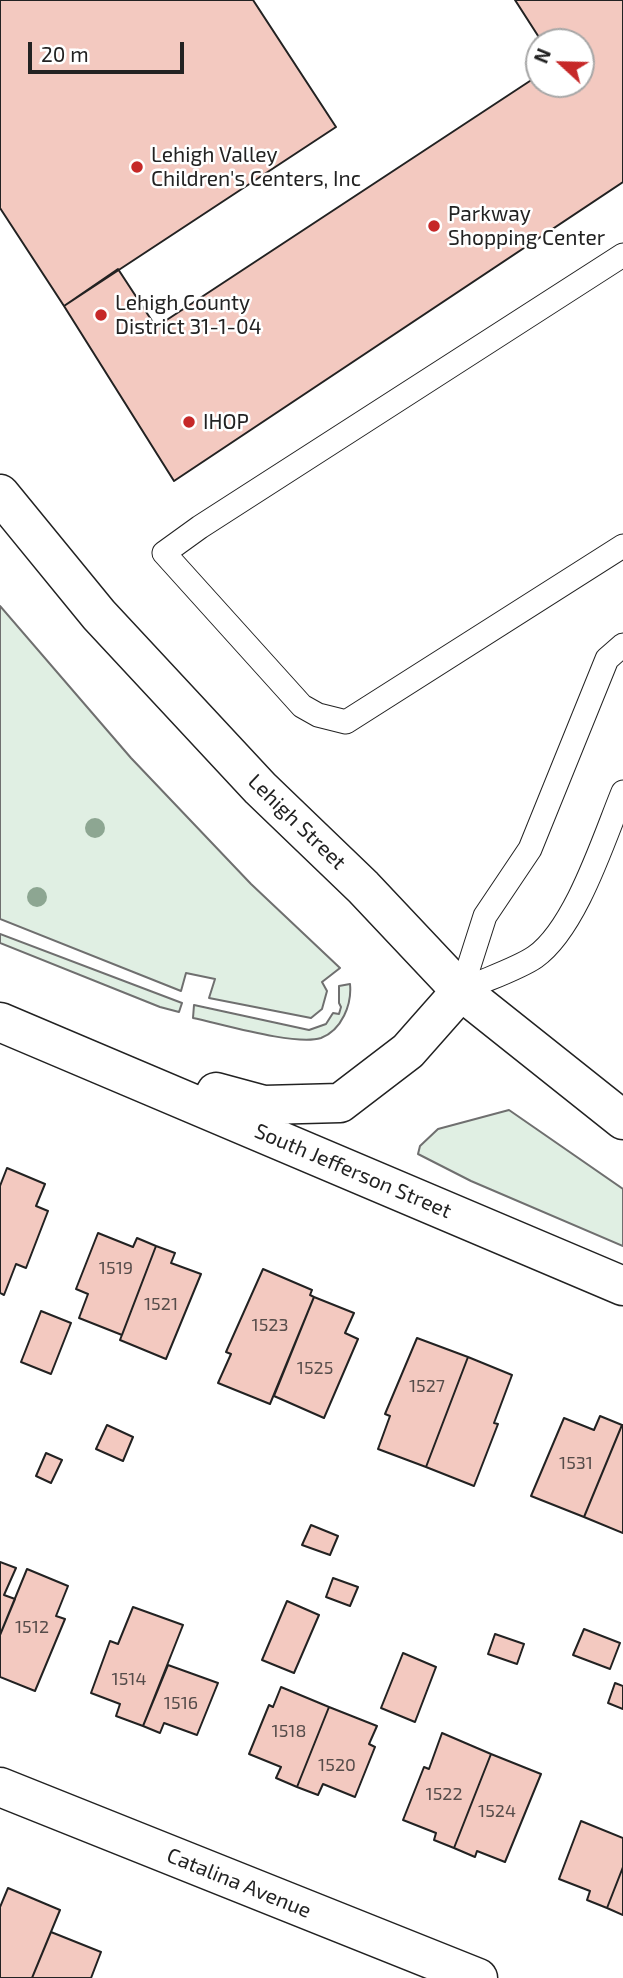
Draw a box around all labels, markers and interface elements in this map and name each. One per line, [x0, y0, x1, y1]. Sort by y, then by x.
scale bar [32, 28, 187, 72]
north arrow [525, 28, 595, 98]
text: 20 m [41, 41, 89, 66]
text: N [529, 45, 555, 66]
place label: Lehigh Valley Children's Centers, Inc [151, 142, 361, 192]
marker: Lehigh Valley Children's Centers, Inc [129, 159, 145, 175]
place label: Parkway Shopping Center [448, 201, 605, 251]
marker: Parkway Shopping Center [426, 218, 442, 234]
place label: Lehigh County District 31-1-04 [115, 290, 262, 340]
marker: Lehigh County District 31-1-04 [93, 307, 109, 323]
place label: IHOP [203, 409, 249, 435]
marker: IHOP [181, 414, 197, 430]
street label: Lehigh Street [243, 769, 351, 875]
street label: South Jefferson Street [251, 1118, 455, 1224]
house number: 1519 [99, 1257, 133, 1279]
house number: 1521 [144, 1293, 178, 1315]
house number: 1523 [252, 1314, 288, 1336]
house number: 1525 [297, 1357, 333, 1379]
house number: 1527 [409, 1375, 445, 1397]
house number: 1531 [559, 1452, 593, 1474]
house number: 1512 [15, 1616, 49, 1638]
house number: 1514 [111, 1668, 147, 1690]
house number: 1516 [164, 1692, 198, 1714]
house number: 1518 [272, 1720, 306, 1742]
house number: 1520 [318, 1754, 356, 1776]
house number: 1522 [425, 1783, 463, 1805]
house number: 1524 [478, 1800, 516, 1822]
street label: Catalina Avenue [163, 1843, 315, 1923]

